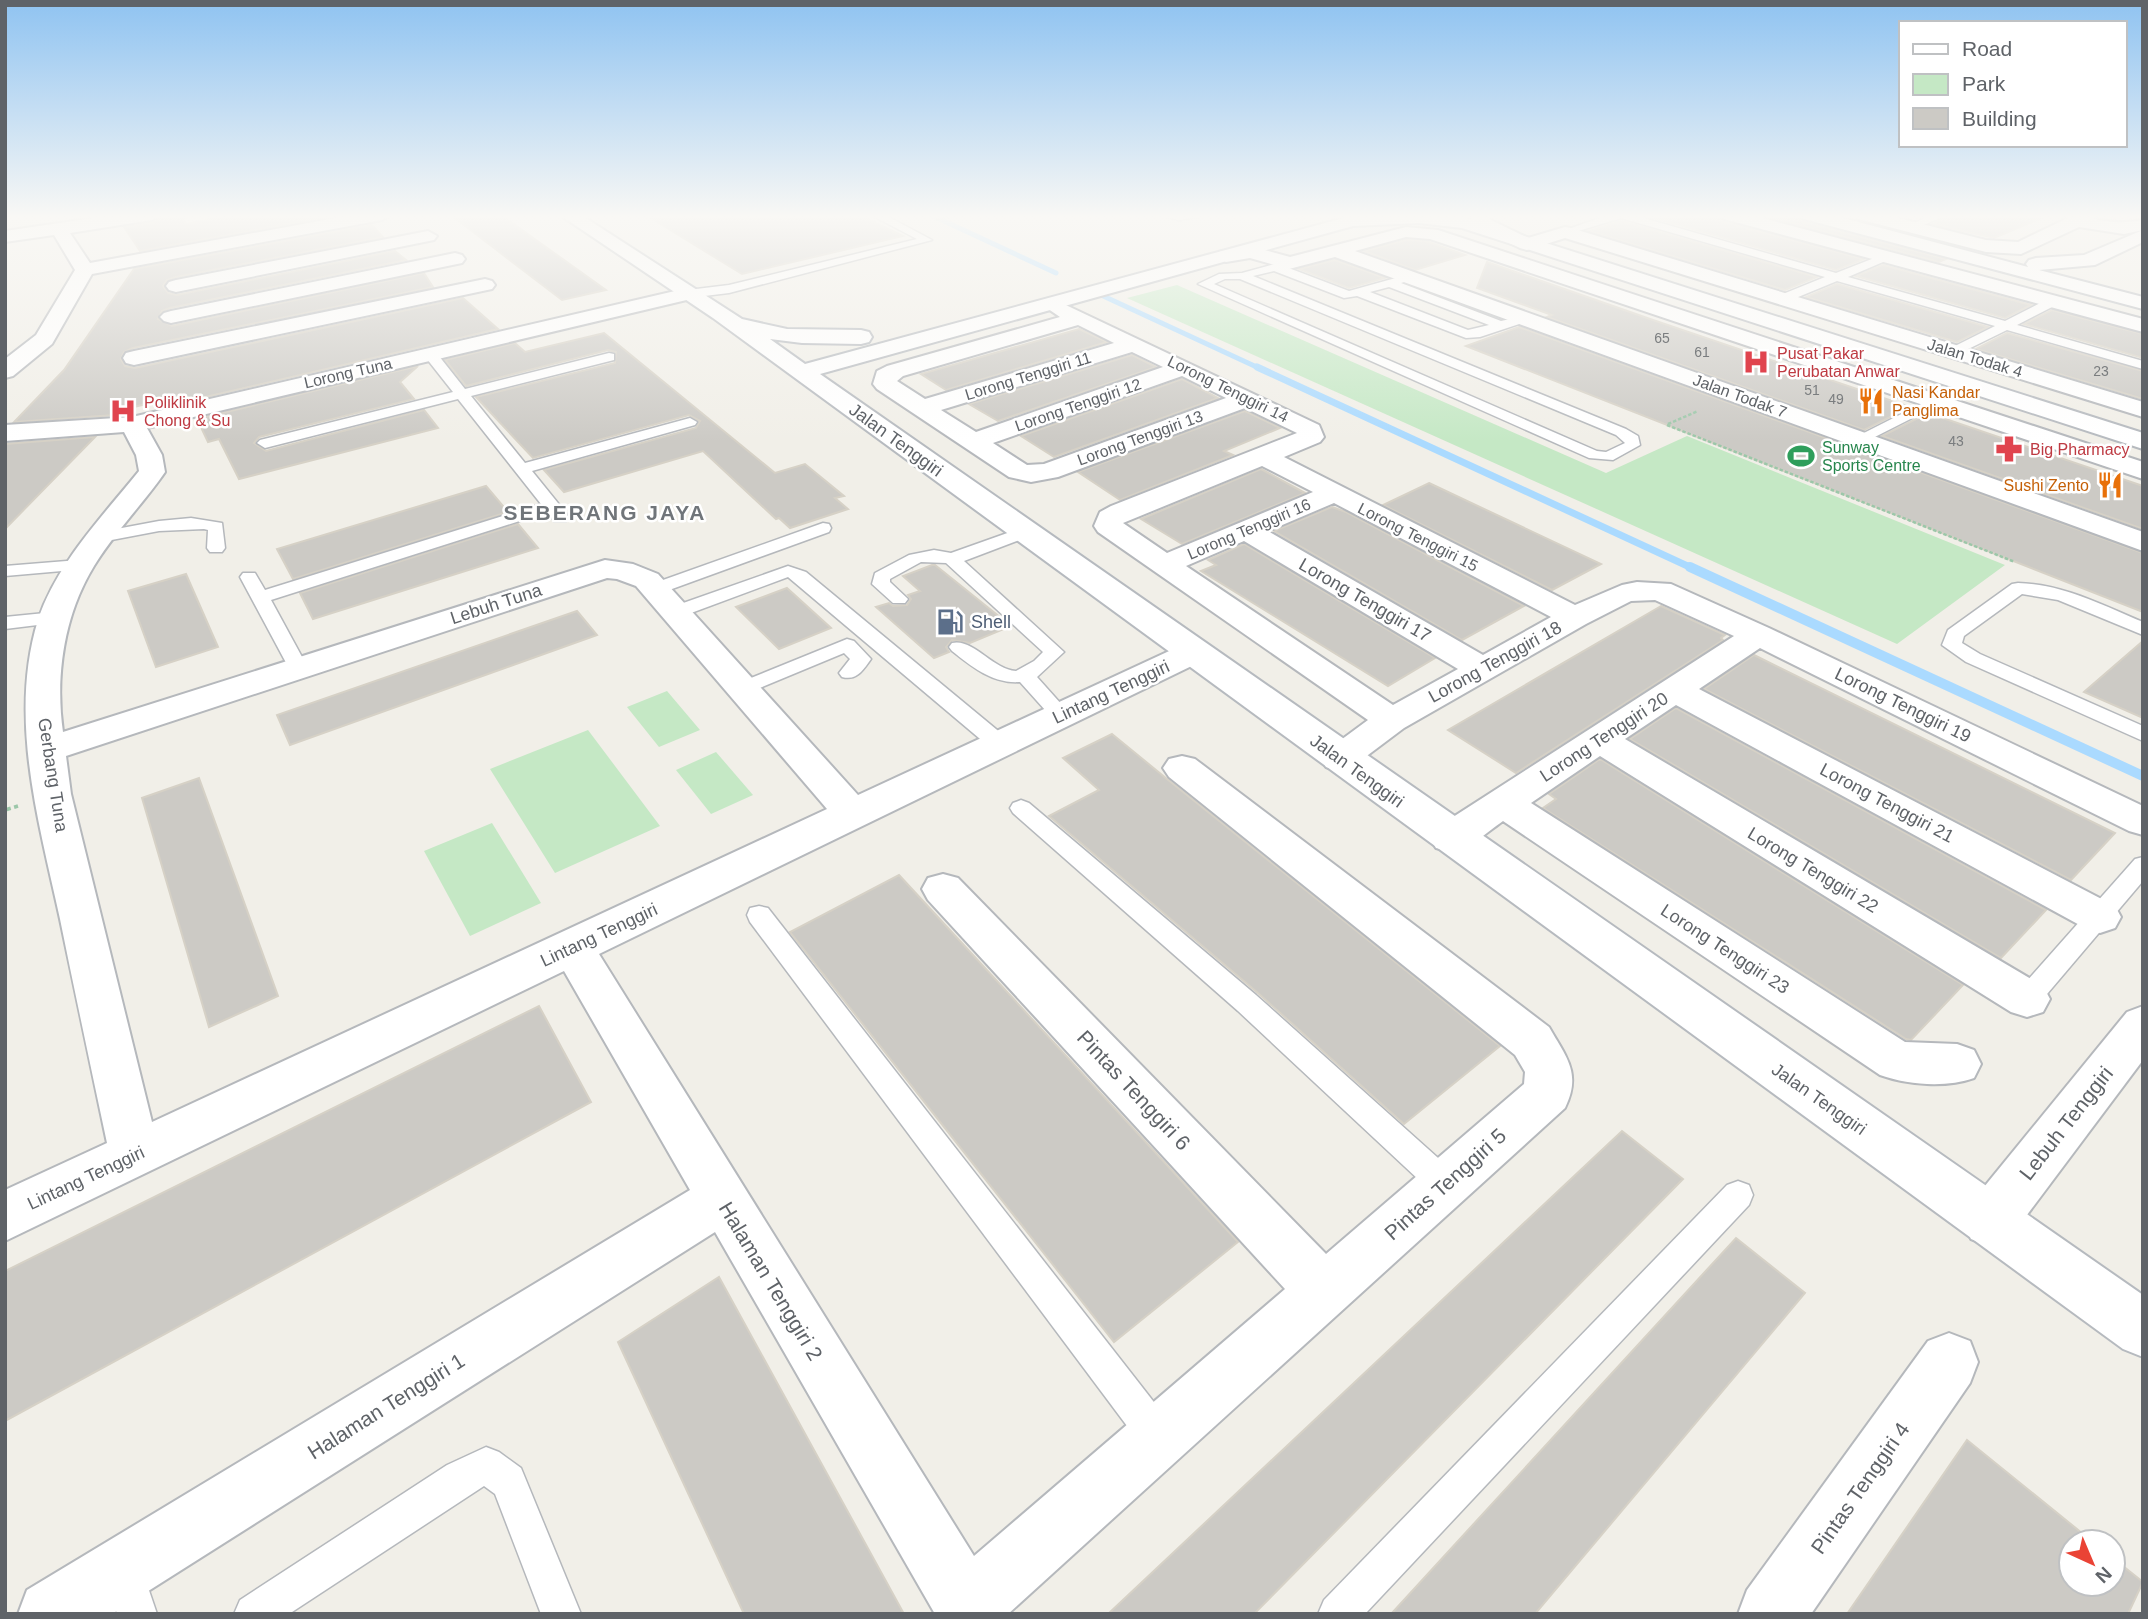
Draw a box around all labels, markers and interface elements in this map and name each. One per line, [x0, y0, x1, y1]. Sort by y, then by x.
legend [1899, 21, 2127, 147]
text: Road [1962, 37, 2012, 60]
text: Park [1962, 72, 2006, 95]
text: Building [1962, 107, 2037, 130]
house number: 65 [1654, 330, 1670, 346]
street label: Jalan Todak 4 [1925, 335, 2025, 381]
house number: 61 [1694, 344, 1710, 360]
place label: Pusat Pakar Perubatan Anwar [1777, 345, 1900, 380]
hospital icon: Pusat Pakar Perubatan Anwar [1741, 347, 1771, 377]
street label: Lorong Tenggiri 11 [963, 349, 1093, 403]
street label: Lorong Tenggiri 14 [1165, 352, 1291, 426]
street label: Lorong Tuna [302, 355, 394, 391]
house number: 23 [2093, 363, 2109, 379]
street label: Jalan Todak 7 [1691, 371, 1789, 421]
street label: Lorong Tenggiri 12 [1013, 375, 1143, 435]
house number: 51 [1804, 382, 1820, 398]
place label: Nasi Kandar Panglima [1892, 384, 1981, 419]
restaurant icon: Nasi Kandar Panglima [1856, 386, 1886, 416]
house number: 49 [1828, 391, 1844, 407]
place label: Poliklinik Chong & Su [144, 394, 230, 429]
hospital icon: Poliklinik Chong & Su [108, 396, 138, 426]
street label: Jalan Tenggiri [845, 399, 947, 481]
street label: Lorong Tenggiri 13 [1075, 407, 1205, 469]
house number: 43 [1948, 433, 1964, 449]
pharmacy icon: Big Pharmacy [1994, 434, 2024, 464]
place label: Sunway Sports Centre [1822, 439, 1921, 474]
sports icon: Sunway Sports Centre [1786, 441, 1816, 471]
place label: Big Pharmacy [2030, 441, 2130, 458]
restaurant icon: Sushi Zento [2095, 470, 2125, 500]
place label: Sushi Zento [2004, 477, 2089, 494]
street label: Lorong Tenggiri 16 [1185, 495, 1313, 563]
street label: Lorong Tenggiri 15 [1355, 499, 1481, 575]
district label: SEBERANG JAYA [503, 501, 707, 524]
street label: Lorong Tenggiri 17 [1296, 554, 1434, 646]
street label: Lebuh Tuna [448, 579, 545, 628]
fuel station icon: Shell [935, 607, 965, 637]
place label: Shell [971, 612, 1011, 632]
street label: Lorong Tenggiri 18 [1425, 617, 1565, 707]
street label: Lintang Tenggiri [1049, 656, 1173, 728]
street label: Lorong Tenggiri 19 [1832, 663, 1974, 747]
street label: Lorong Tenggiri 20 [1536, 688, 1672, 786]
street label: Gerbang Tuna [34, 717, 72, 834]
street label: Jalan Tenggiri [1306, 730, 1408, 812]
street label: Lorong Tenggiri 21 [1817, 759, 1957, 847]
street label: Lorong Tenggiri 22 [1744, 823, 1882, 917]
street label: Lintang Tenggiri [537, 899, 661, 971]
street label: Lorong Tenggiri 23 [1657, 900, 1793, 998]
street label: Pintas Tenggiri 6 [1073, 1026, 1195, 1154]
street label: Jalan Tenggiri [1768, 1059, 1870, 1139]
street label: Lebuh Tenggiri [2015, 1062, 2117, 1184]
street label: Pintas Tenggiri 5 [1380, 1124, 1510, 1244]
street label: Lintang Tenggiri [24, 1142, 148, 1214]
street label: Halaman Tenggiri 2 [715, 1198, 827, 1364]
street label: Halaman Tenggiri 1 [303, 1348, 469, 1464]
street label: Pintas Tenggiri 4 [1806, 1418, 1914, 1558]
north arrow [2057, 1528, 2127, 1598]
text: N [2091, 1563, 2116, 1587]

